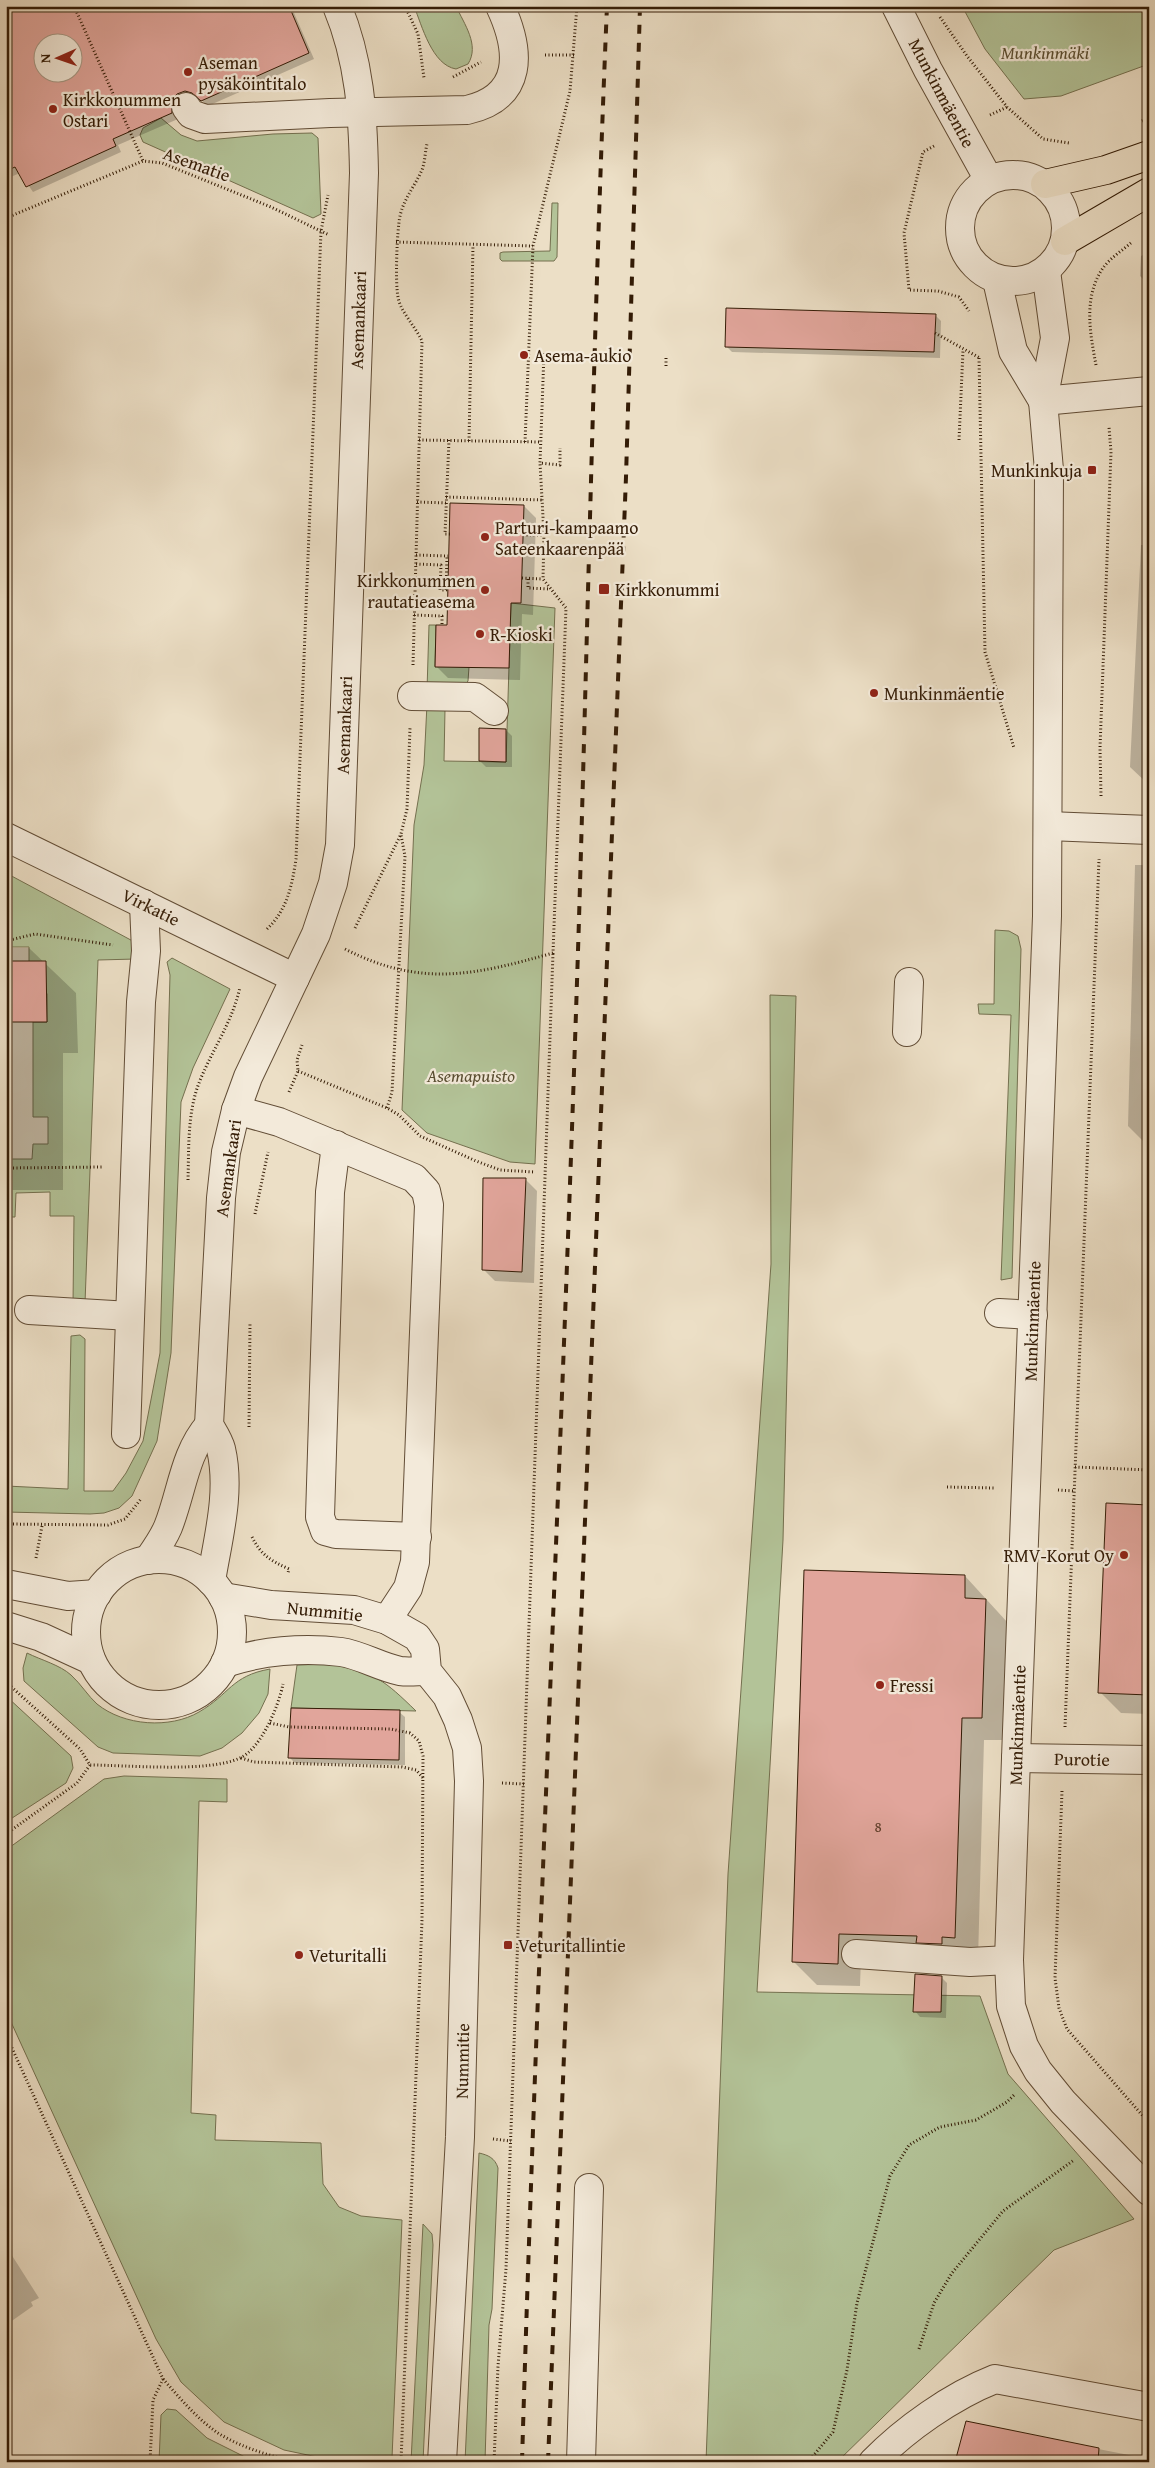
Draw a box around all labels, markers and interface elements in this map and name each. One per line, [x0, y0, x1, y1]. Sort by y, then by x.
north arrow [32, 32, 82, 82]
street label: Munkinmäentie [902, 33, 982, 153]
park label: Munkinmäki [1001, 39, 1089, 66]
place label: Aseman pysäköintitalo [198, 49, 306, 97]
text: N [35, 53, 55, 63]
marker: Aseman pysäköintitalo [182, 66, 194, 78]
place label: Kirkkonummen Ostari [63, 86, 181, 134]
marker: Kirkkonummen Ostari [47, 103, 59, 115]
street label: Asematie [160, 139, 234, 189]
street label: Asemankaari [343, 270, 373, 370]
place label: Asema-aukio [534, 342, 632, 369]
marker: Asema-aukio [518, 349, 530, 361]
place label: Munkinkuja [991, 457, 1082, 484]
marker: Munkinkuja [1086, 464, 1098, 476]
place label: Parturi-kampaamo Sateenkaarenpää [495, 514, 638, 562]
marker: Parturi-kampaamo Sateenkaarenpää [479, 531, 491, 543]
place label: Kirkkonummen rautatieasema [357, 567, 475, 615]
place label: Kirkkonummi [615, 576, 720, 603]
marker: Kirkkonummi [597, 582, 611, 596]
marker: Kirkkonummen rautatieasema [479, 584, 491, 596]
place label: R-Kioski [490, 621, 553, 648]
marker: R-Kioski [474, 628, 486, 640]
street label: Asemankaari [329, 675, 359, 775]
place label: Munkinmäentie [884, 680, 1005, 707]
marker: Munkinmäentie [868, 687, 880, 699]
street label: Virkatie [117, 881, 185, 933]
park label: Asemapuisto [426, 1062, 515, 1089]
street label: Asemankaari [208, 1117, 248, 1219]
street label: Munkinmäentie [1016, 1260, 1048, 1382]
place label: RMV-Korut Oy [1004, 1542, 1114, 1569]
marker: RMV-Korut Oy [1118, 1549, 1130, 1561]
street label: Nummitie [286, 1594, 364, 1628]
street label: Munkinmäentie [1001, 1664, 1033, 1786]
place label: Fressi [890, 1672, 934, 1699]
marker: Fressi [874, 1679, 886, 1691]
street label: Purotie [1054, 1745, 1110, 1773]
house number: 8 [874, 1816, 882, 1837]
place label: Veturitallintie [518, 1932, 626, 1959]
marker: Veturitallintie [502, 1939, 514, 1951]
place label: Veturitalli [309, 1942, 387, 1969]
marker: Veturitalli [293, 1949, 305, 1961]
street label: Nummitie [448, 2023, 476, 2099]

